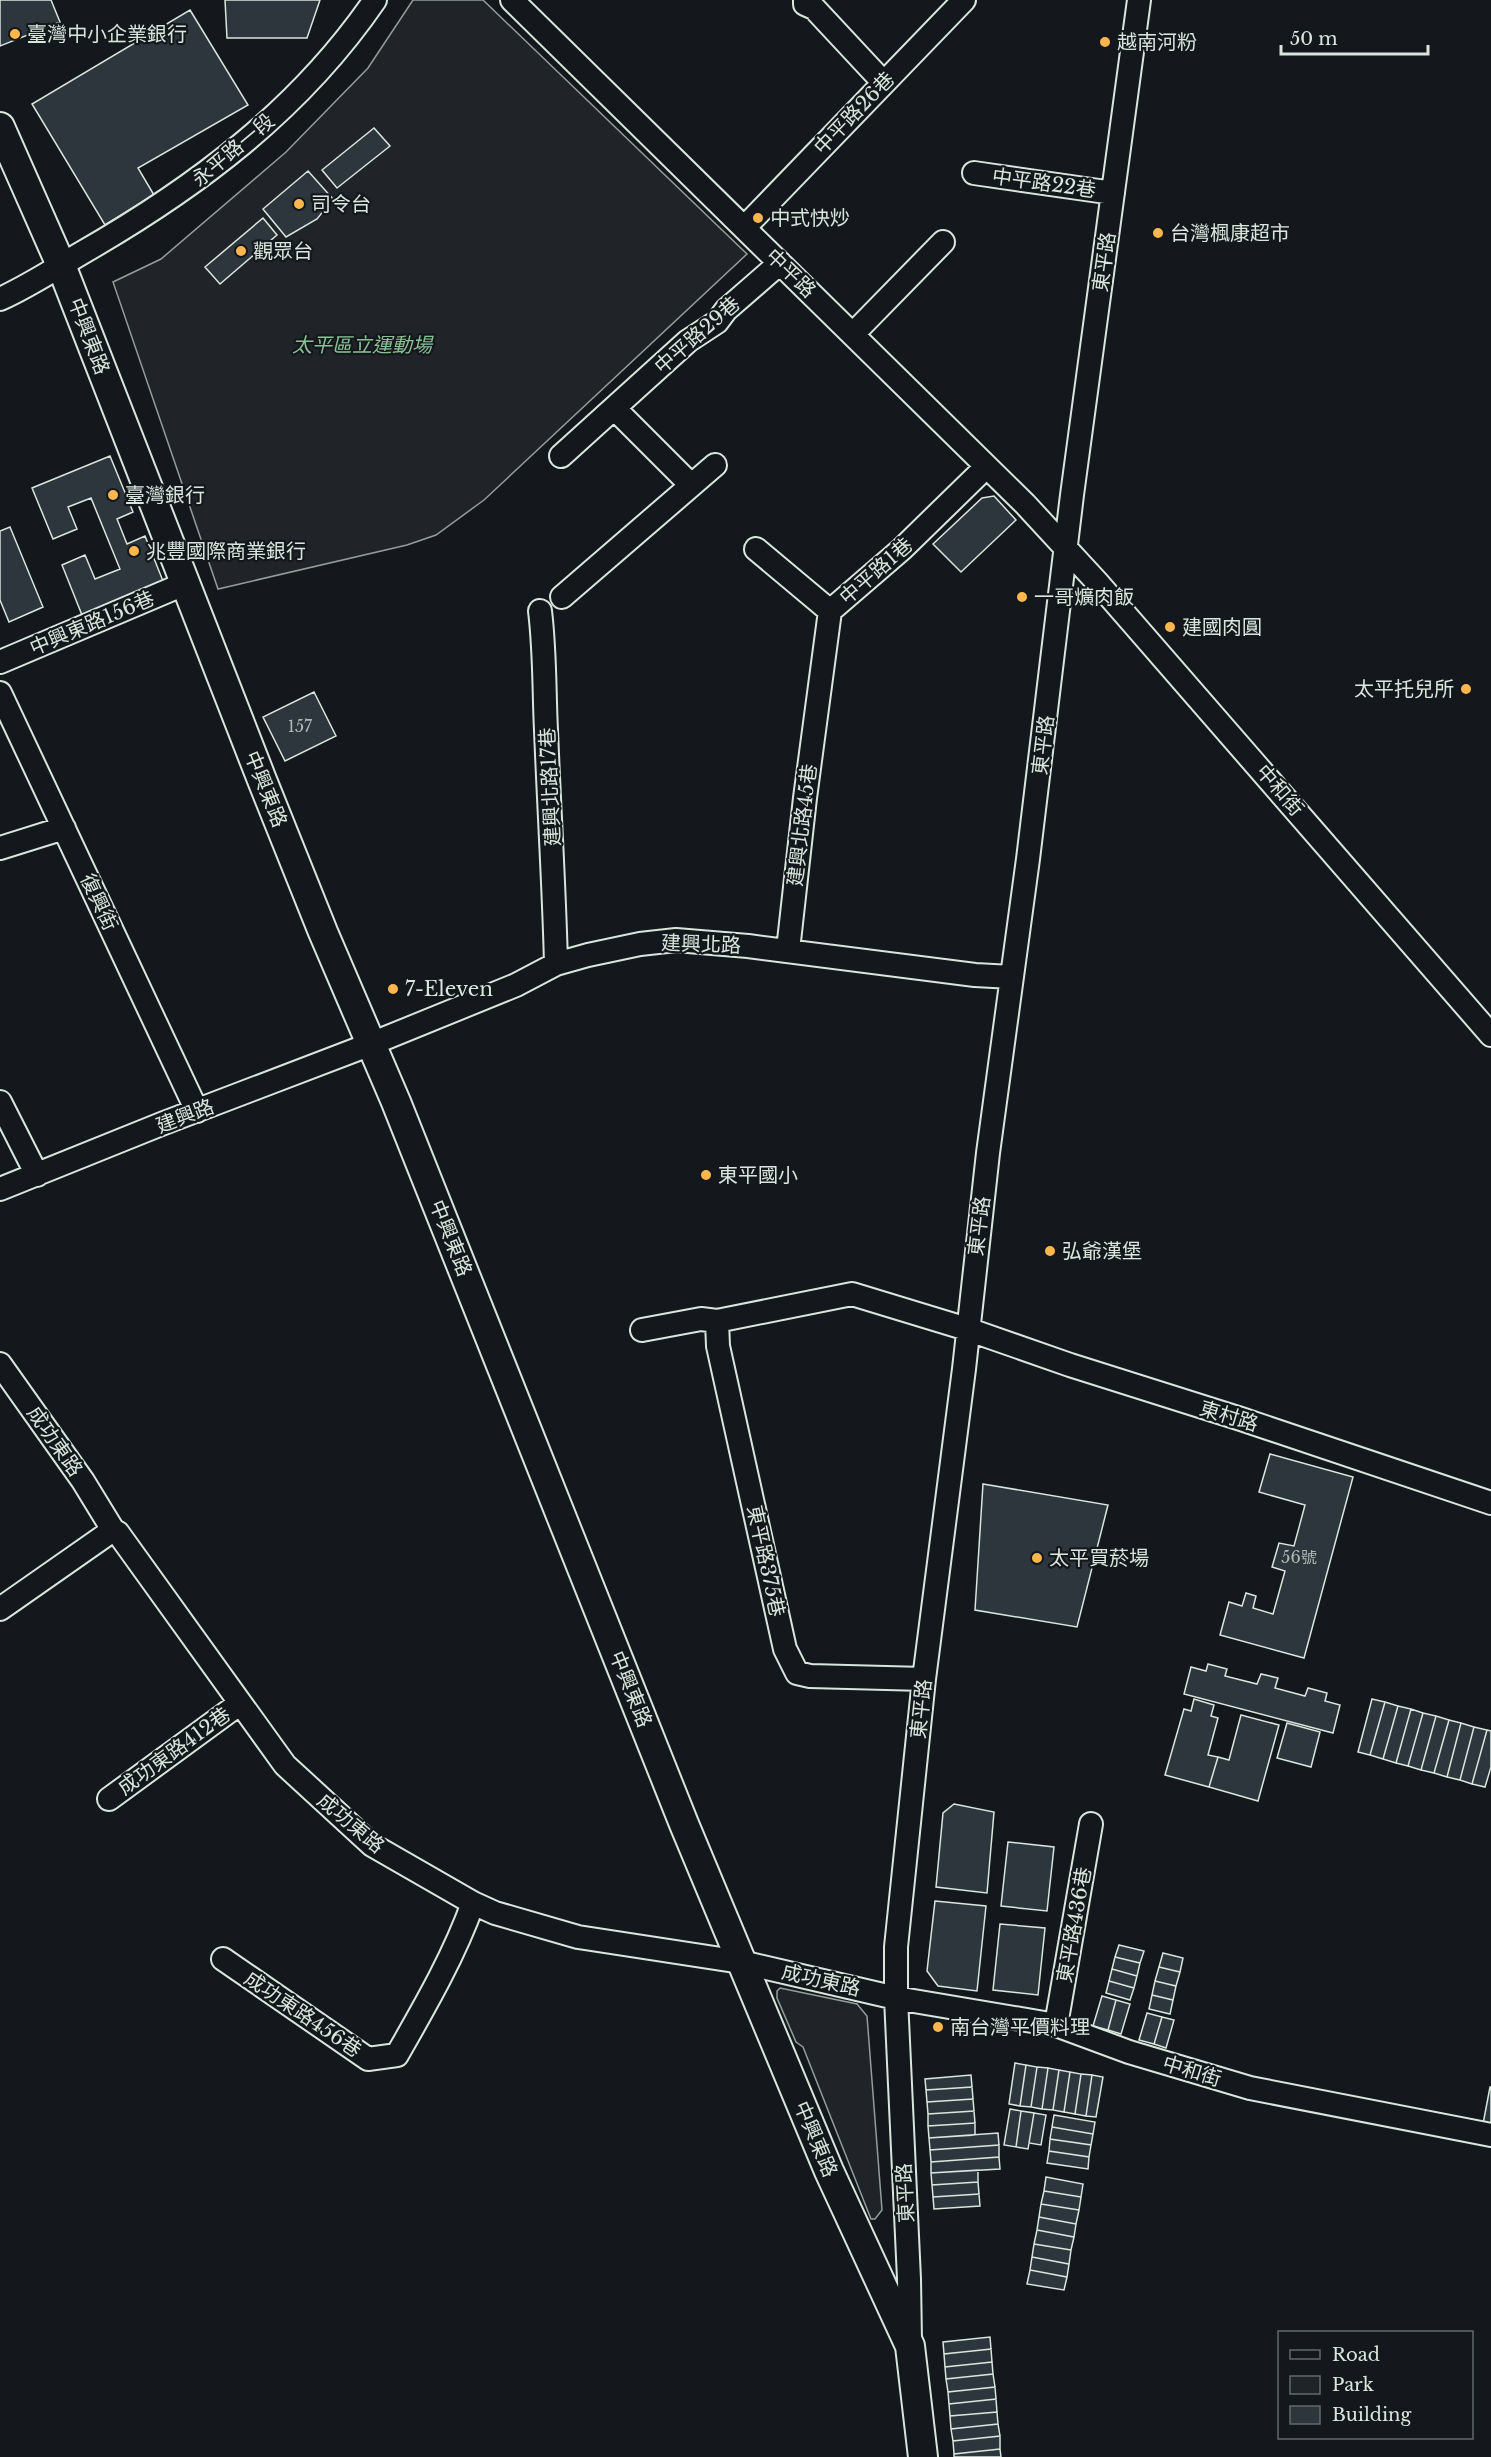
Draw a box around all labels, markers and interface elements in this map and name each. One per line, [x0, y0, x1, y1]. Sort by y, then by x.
scale bar [1281, 18, 1428, 56]
place label: 臺灣中小企業銀行 [27, 22, 187, 46]
marker: 臺灣中小企業銀行 [8, 27, 22, 41]
text: 50 m [1290, 28, 1338, 50]
place label: 越南河粉 [1117, 30, 1197, 54]
marker: 越南河粉 [1098, 35, 1112, 49]
street label: 中平路26巷 [809, 67, 899, 159]
street label: 永平路一段 [187, 109, 279, 191]
street label: 中平路22巷 [991, 164, 1097, 202]
place label: 司令台 [311, 192, 371, 216]
marker: 司令台 [292, 197, 306, 211]
place label: 中式快炒 [770, 206, 850, 230]
marker: 中式快炒 [751, 211, 765, 225]
place label: 台灣楓康超市 [1170, 221, 1290, 245]
marker: 台灣楓康超市 [1151, 226, 1165, 240]
street label: 東平路 [1088, 231, 1120, 293]
place label: 觀眾台 [253, 239, 313, 263]
marker: 觀眾台 [234, 244, 248, 258]
street label: 中平路 [761, 244, 821, 302]
street label: 中平路29巷 [649, 291, 745, 379]
street label: 中興東路 [63, 294, 115, 378]
park label: 太平區立運動場 [292, 333, 434, 357]
place label: 臺灣銀行 [125, 483, 205, 507]
marker: 臺灣銀行 [106, 488, 120, 502]
street label: 中平路1巷 [835, 533, 917, 609]
place label: 兆豐國際商業銀行 [146, 539, 306, 563]
marker: 兆豐國際商業銀行 [127, 544, 141, 558]
place label: 一哥爌肉飯 [1034, 585, 1134, 609]
street label: 中興東路156巷 [26, 586, 158, 660]
marker: 一哥爌肉飯 [1015, 590, 1029, 604]
place label: 建國肉圓 [1182, 615, 1262, 639]
marker: 建國肉圓 [1163, 620, 1177, 634]
place label: 太平托兒所 [1354, 677, 1454, 701]
marker: 太平托兒所 [1459, 682, 1473, 696]
street label: 東平路 [1027, 714, 1059, 776]
house number: 157 [288, 716, 313, 736]
street label: 建興北路17巷 [535, 727, 565, 847]
street label: 中興東路 [240, 747, 292, 831]
street label: 中和街 [1251, 759, 1309, 821]
street label: 建興北路45巷 [783, 762, 821, 888]
street label: 復興街 [75, 870, 123, 934]
street label: 建興北路 [661, 931, 741, 957]
place label: 7-Eleven [405, 977, 493, 1001]
marker: 7-Eleven [386, 982, 400, 996]
street label: 建興路 [153, 1094, 217, 1138]
place label: 東平國小 [718, 1163, 798, 1187]
marker: 東平國小 [699, 1168, 713, 1182]
street label: 東平路 [963, 1195, 995, 1257]
street label: 中興東路 [425, 1196, 477, 1280]
place label: 弘爺漢堡 [1062, 1239, 1142, 1263]
marker: 弘爺漢堡 [1043, 1244, 1057, 1258]
street label: 東村路 [1197, 1396, 1261, 1436]
street label: 成功東路 [22, 1401, 88, 1481]
street label: 東平路375巷 [742, 1503, 790, 1619]
place label: 太平買菸場 [1049, 1546, 1149, 1570]
house number: 56號 [1281, 1547, 1317, 1567]
marker: 太平買菸場 [1030, 1551, 1044, 1565]
street label: 中興東路 [605, 1647, 657, 1731]
street label: 東平路 [906, 1678, 936, 1740]
street label: 成功東路412巷 [113, 1702, 235, 1800]
street label: 成功東路 [313, 1788, 389, 1858]
street label: 東平路436巷 [1052, 1865, 1096, 1985]
street label: 成功東路 [779, 1959, 863, 2001]
street label: 成功東路456巷 [240, 1966, 366, 2062]
place label: 南台灣平價料理 [950, 2015, 1090, 2039]
marker: 南台灣平價料理 [931, 2020, 945, 2034]
street label: 中和街 [1160, 2051, 1224, 2091]
street label: 中興東路 [789, 2097, 843, 2181]
street label: 東平路 [891, 2162, 919, 2224]
legend [1278, 2331, 1473, 2439]
text: Road [1332, 2344, 1380, 2366]
text: Park [1332, 2374, 1374, 2396]
text: Building [1332, 2404, 1411, 2426]

